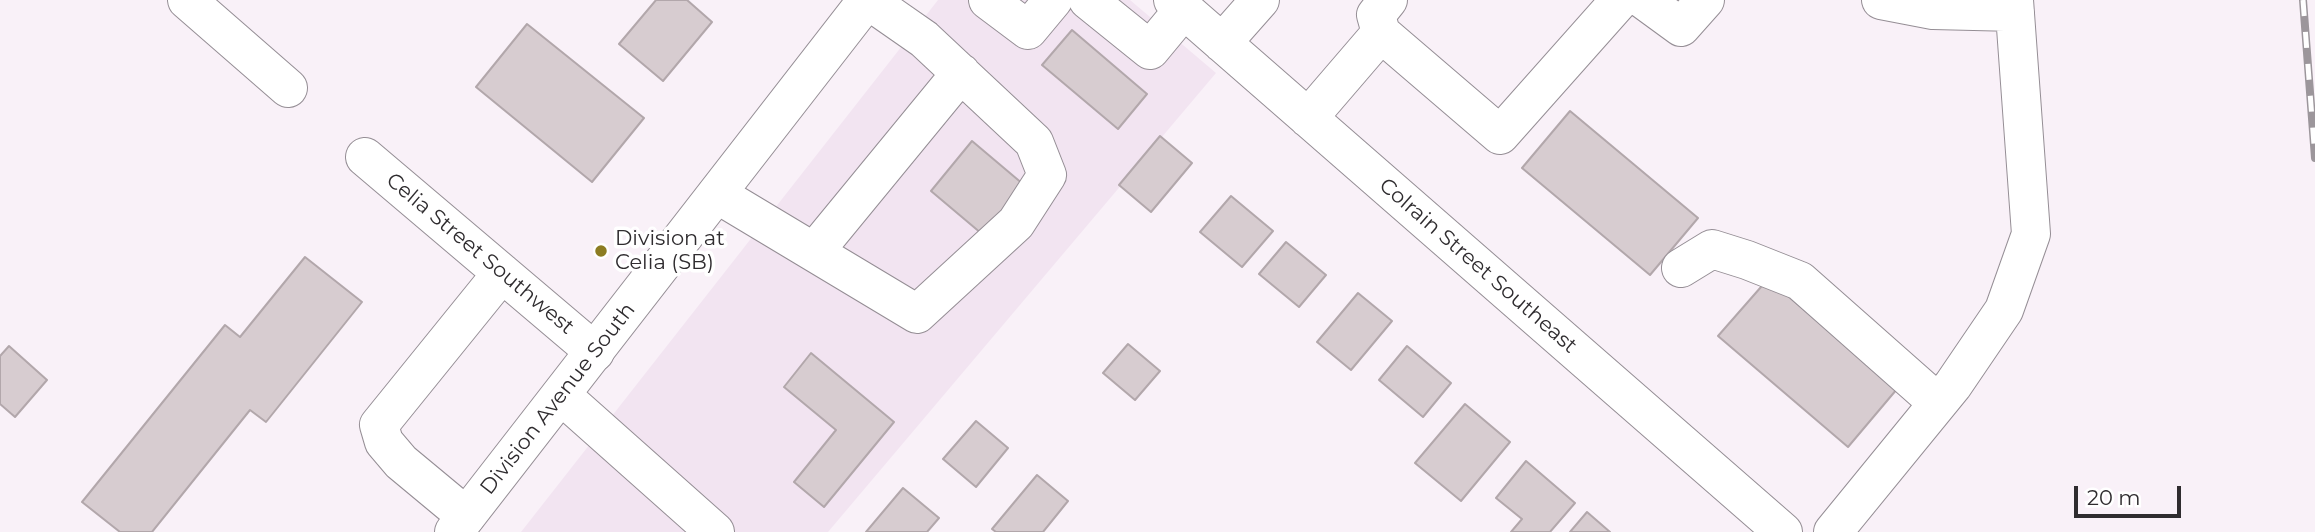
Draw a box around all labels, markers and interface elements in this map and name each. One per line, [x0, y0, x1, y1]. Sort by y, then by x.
street label: Celia Street Southwest [381, 168, 579, 340]
street label: Colrain Street Southeast [1374, 173, 1582, 359]
place label: Division at Celia (SB) [615, 226, 725, 276]
marker: Division at Celia (SB) [593, 243, 609, 259]
street label: Division Avenue South [475, 298, 641, 500]
scale bar [2077, 472, 2184, 516]
text: 20 m [2087, 485, 2141, 510]

